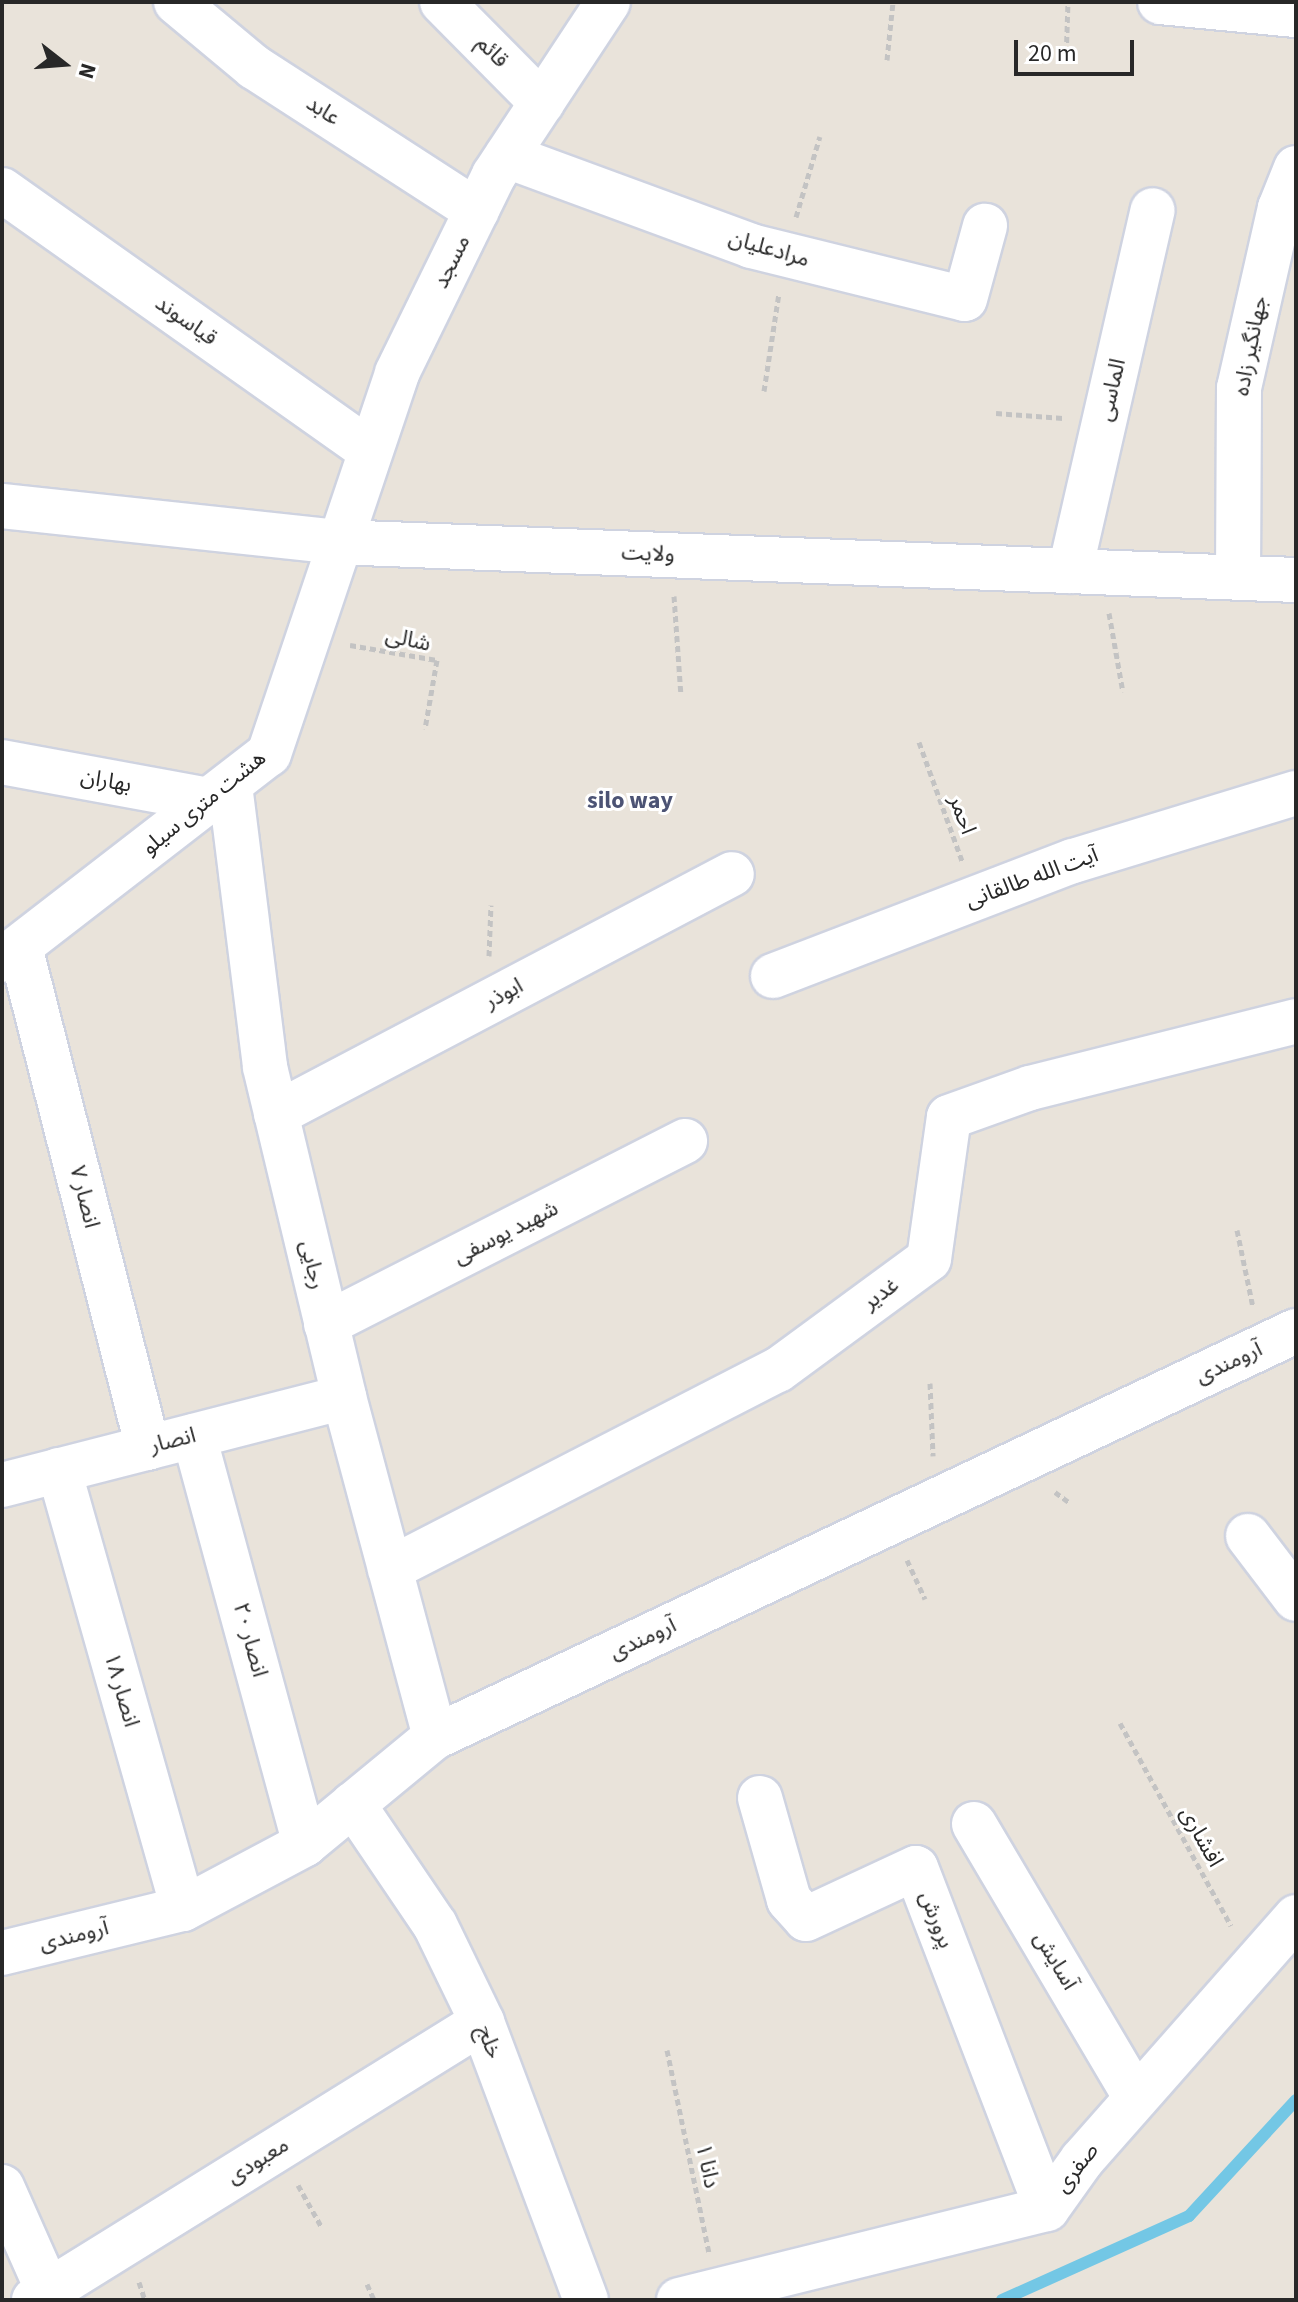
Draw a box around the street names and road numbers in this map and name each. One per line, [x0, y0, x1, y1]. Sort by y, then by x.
street label: قائم [470, 30, 514, 74]
street label: عابد [301, 90, 345, 132]
street label: مرادعلیان [726, 225, 812, 273]
street label: مسجد [428, 231, 476, 293]
street label: قیاسوند [150, 290, 222, 352]
street label: جهانگیر زاده [1228, 294, 1274, 398]
street label: الماسی [1092, 356, 1132, 424]
street label: ولایت [621, 540, 675, 568]
street label: شالی [383, 622, 433, 658]
street label: هشت متری سیلو [137, 745, 271, 861]
street label: بهاران [78, 764, 134, 798]
street label: احمر [943, 792, 981, 838]
street label: آیت الله طالقانی [962, 842, 1102, 914]
street label: ابوذر [480, 973, 528, 1015]
street label: انصار ۷ [64, 1163, 104, 1231]
street label: شهید یوسفی [449, 1195, 563, 1271]
street label: رجایی [294, 1238, 330, 1292]
street label: غدیر [858, 1272, 904, 1316]
street label: آرومندی [1191, 1336, 1267, 1390]
street label: انصار [147, 1423, 199, 1459]
street label: انصار ۲۰ [227, 1600, 273, 1680]
street label: آرومندی [605, 1612, 681, 1666]
street label: انصار ۱۸ [98, 1650, 144, 1730]
street label: افشاری [1174, 1802, 1228, 1872]
street label: پرورش [913, 1888, 959, 1952]
street label: آرومندی [37, 1915, 111, 1957]
street label: آسایش [1027, 1927, 1083, 1995]
street label: خلج [471, 2021, 507, 2063]
street label: معبودی [222, 2132, 294, 2190]
street label: صفری [1049, 2138, 1105, 2198]
street label: دانا ۱ [689, 2141, 725, 2191]

